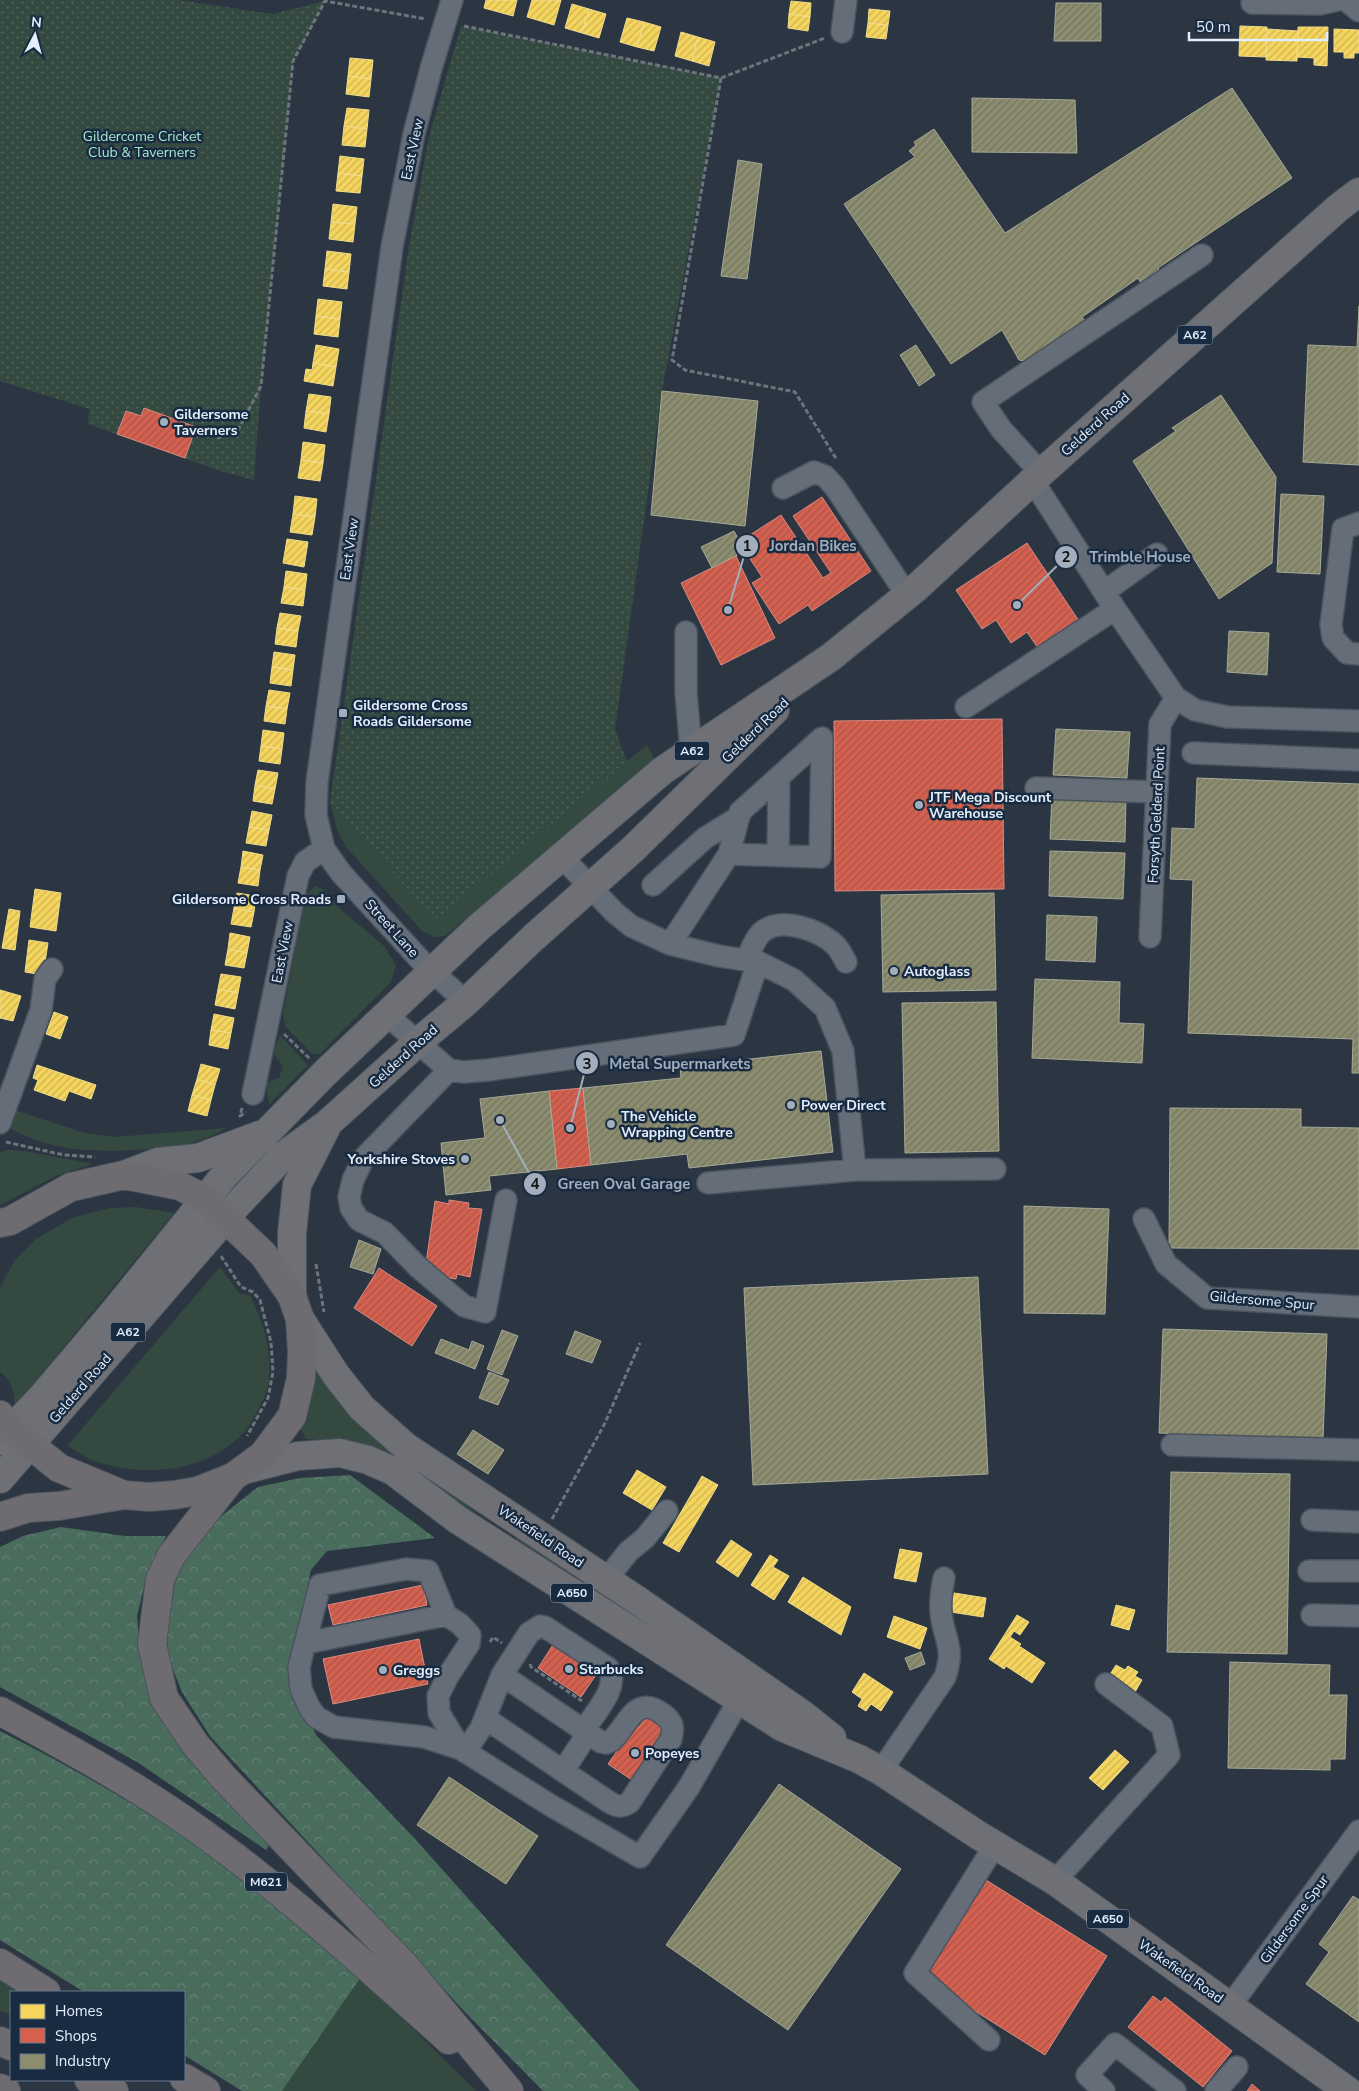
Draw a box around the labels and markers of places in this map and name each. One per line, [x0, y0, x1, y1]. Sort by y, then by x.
place label: Gildersome Taverners [174, 405, 249, 440]
marker: Gildersome Taverners [158, 416, 170, 428]
callout: Jordan Bikes [735, 531, 867, 561]
callout: Trimble House [1054, 542, 1200, 572]
place label: Gildersome Cross Roads Gildersome [353, 696, 472, 731]
marker: Gildersome Cross Roads Gildersome [337, 707, 349, 719]
place label: JTF Mega Discount Warehouse [928, 788, 1052, 823]
marker: JTF Mega Discount Warehouse [913, 799, 925, 811]
place label: Gildersome Cross Roads [172, 890, 331, 909]
marker: Gildersome Cross Roads [335, 893, 347, 905]
place label: Autoglass [904, 962, 970, 981]
marker: Autoglass [888, 965, 900, 977]
callout: Metal Supermarkets [574, 1048, 761, 1078]
place label: Power Direct [801, 1096, 886, 1115]
marker: Power Direct [785, 1099, 797, 1111]
place label: The Vehicle Wrapping Centre [621, 1107, 733, 1142]
marker: The Vehicle Wrapping Centre [605, 1118, 617, 1130]
place label: Yorkshire Stoves [347, 1150, 455, 1169]
marker: Yorkshire Stoves [459, 1153, 471, 1165]
callout: Green Oval Garage [523, 1169, 701, 1199]
place label: Starbucks [579, 1660, 644, 1679]
place label: Greggs [393, 1661, 440, 1680]
marker: Starbucks [563, 1663, 575, 1675]
marker: Greggs [377, 1664, 389, 1676]
place label: Popeyes [645, 1744, 700, 1763]
marker: Popeyes [629, 1747, 641, 1759]

